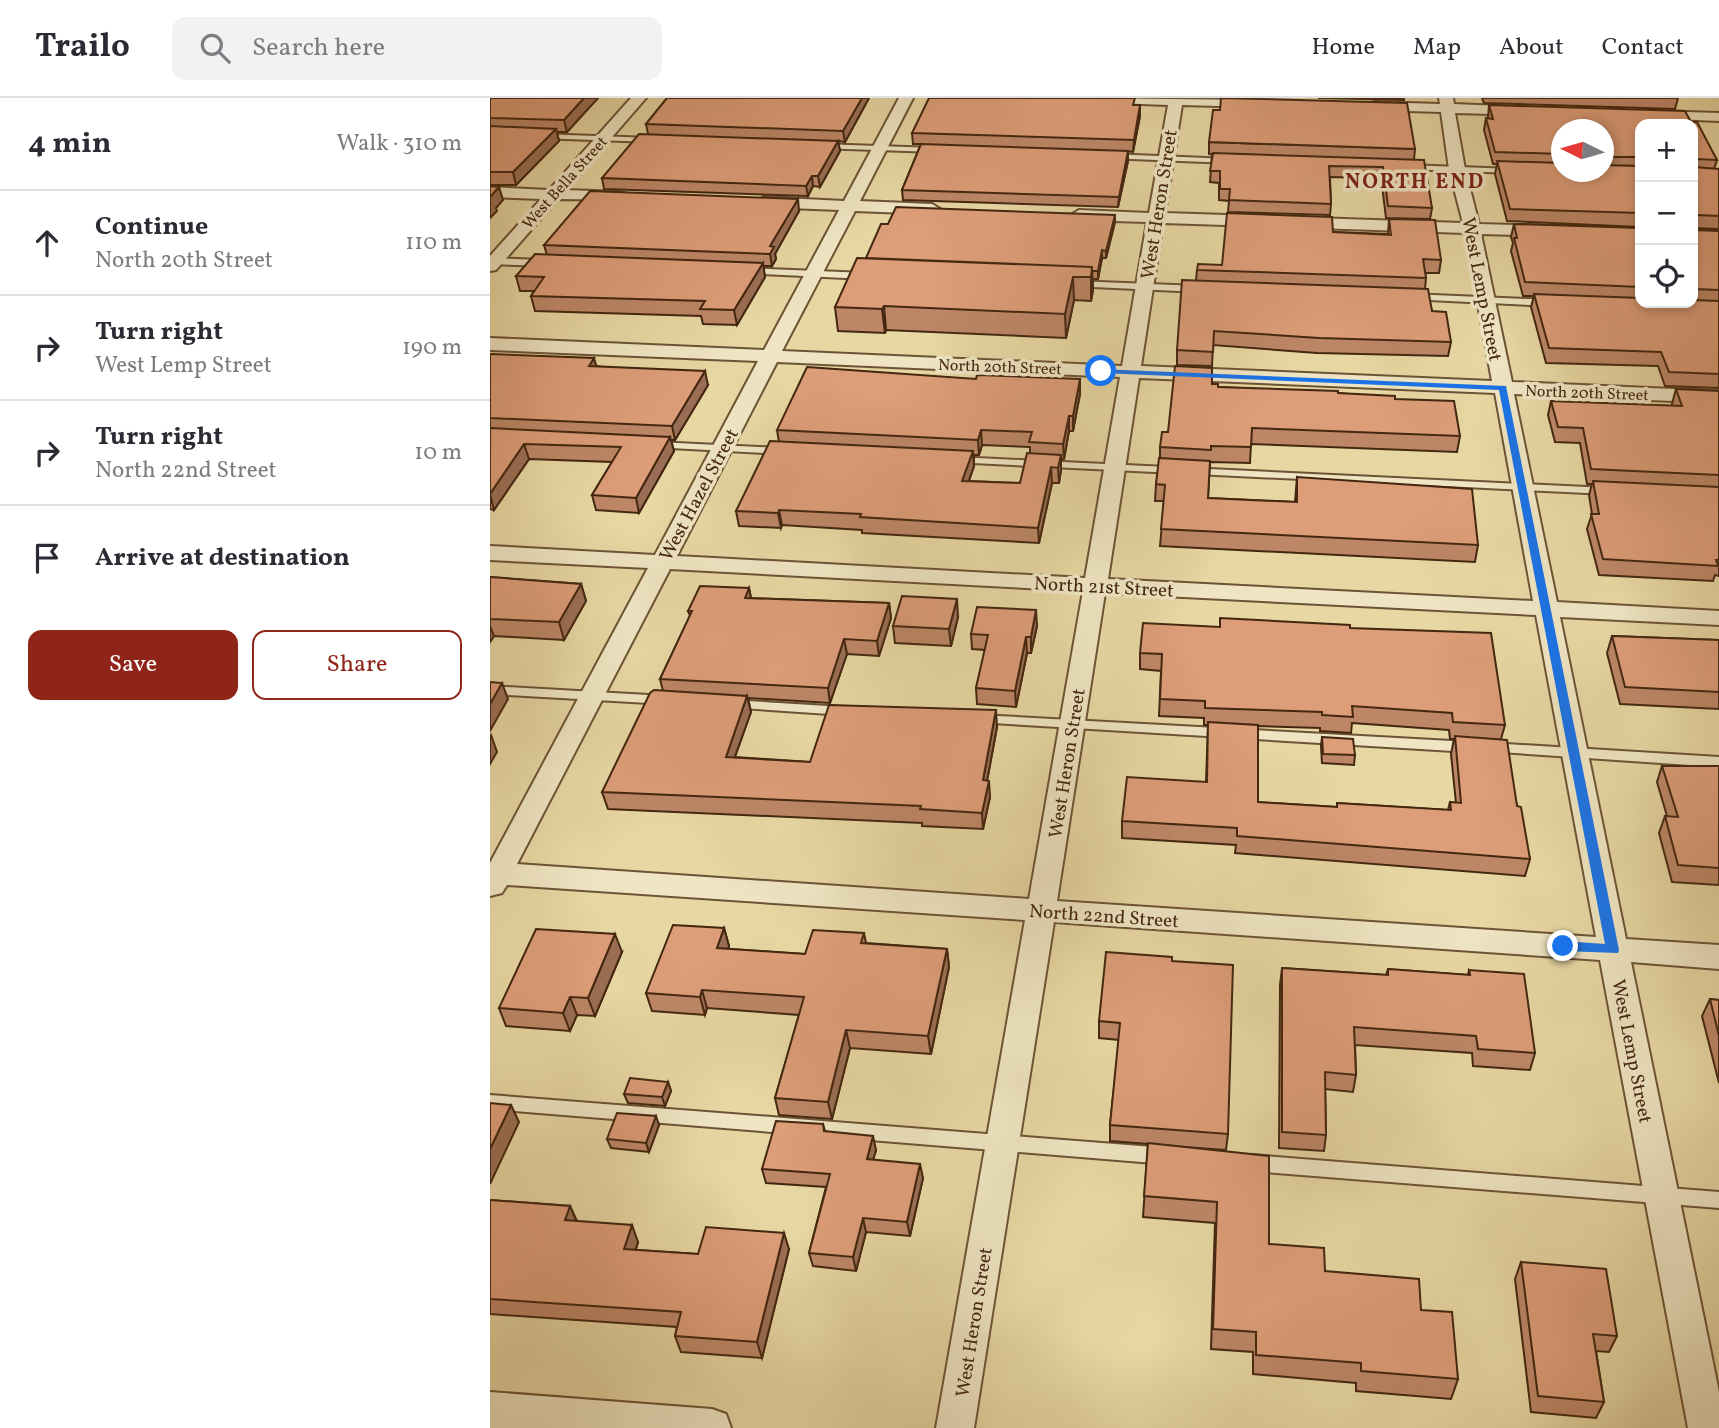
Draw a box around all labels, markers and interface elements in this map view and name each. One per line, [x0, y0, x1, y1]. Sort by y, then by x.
search box [172, 17, 662, 80]
text: Trailo [35, 25, 130, 71]
icon: search [196, 29, 234, 67]
text: Search here [252, 30, 385, 66]
text: Home [1311, 31, 1375, 65]
text: Map [1413, 31, 1461, 65]
text: About [1499, 31, 1564, 65]
text: Contact [1602, 31, 1684, 65]
north arrow [1551, 119, 1614, 182]
map controls [1635, 119, 1698, 308]
button: + [1635, 119, 1698, 182]
text: 4 min [28, 123, 112, 165]
street label: West Heron Street [1135, 127, 1185, 281]
text: Walk · 310 m [336, 128, 462, 160]
street label: West Bella Street [518, 132, 613, 235]
district label: NORTH END [1345, 168, 1485, 197]
button: − [1635, 182, 1698, 245]
text: Continue [95, 209, 208, 245]
street label: West Lemp Street [1454, 215, 1508, 364]
icon: ahead [28, 224, 66, 262]
text: 110 m [405, 227, 462, 259]
text: North 20th Street [95, 245, 273, 277]
button: locate [1635, 245, 1698, 308]
text: Turn right [95, 314, 223, 350]
icon: right [28, 329, 66, 367]
text: 190 m [402, 332, 462, 364]
text: West Lemp Street [95, 350, 272, 382]
street label: North 20th Street [938, 355, 1063, 381]
route start [1085, 355, 1116, 386]
street label: North 20th Street [1525, 381, 1650, 407]
text: Turn right [95, 419, 223, 455]
street label: West Hazel Street [654, 424, 746, 566]
icon: right [28, 434, 66, 472]
text: 10 m [414, 437, 462, 469]
text: North 22nd Street [95, 455, 277, 487]
icon: arrive [28, 539, 66, 577]
text: Arrive at destination [95, 540, 350, 576]
street label: North 21st Street [1033, 571, 1175, 605]
button: Save [28, 630, 238, 700]
button: Share [252, 630, 462, 700]
street label: West Heron Street [1043, 686, 1093, 840]
street label: North 22nd Street [1028, 899, 1180, 935]
route end [1547, 930, 1578, 961]
street label: West Lemp Street [1604, 977, 1658, 1126]
street label: West Heron Street [950, 1245, 1000, 1399]

